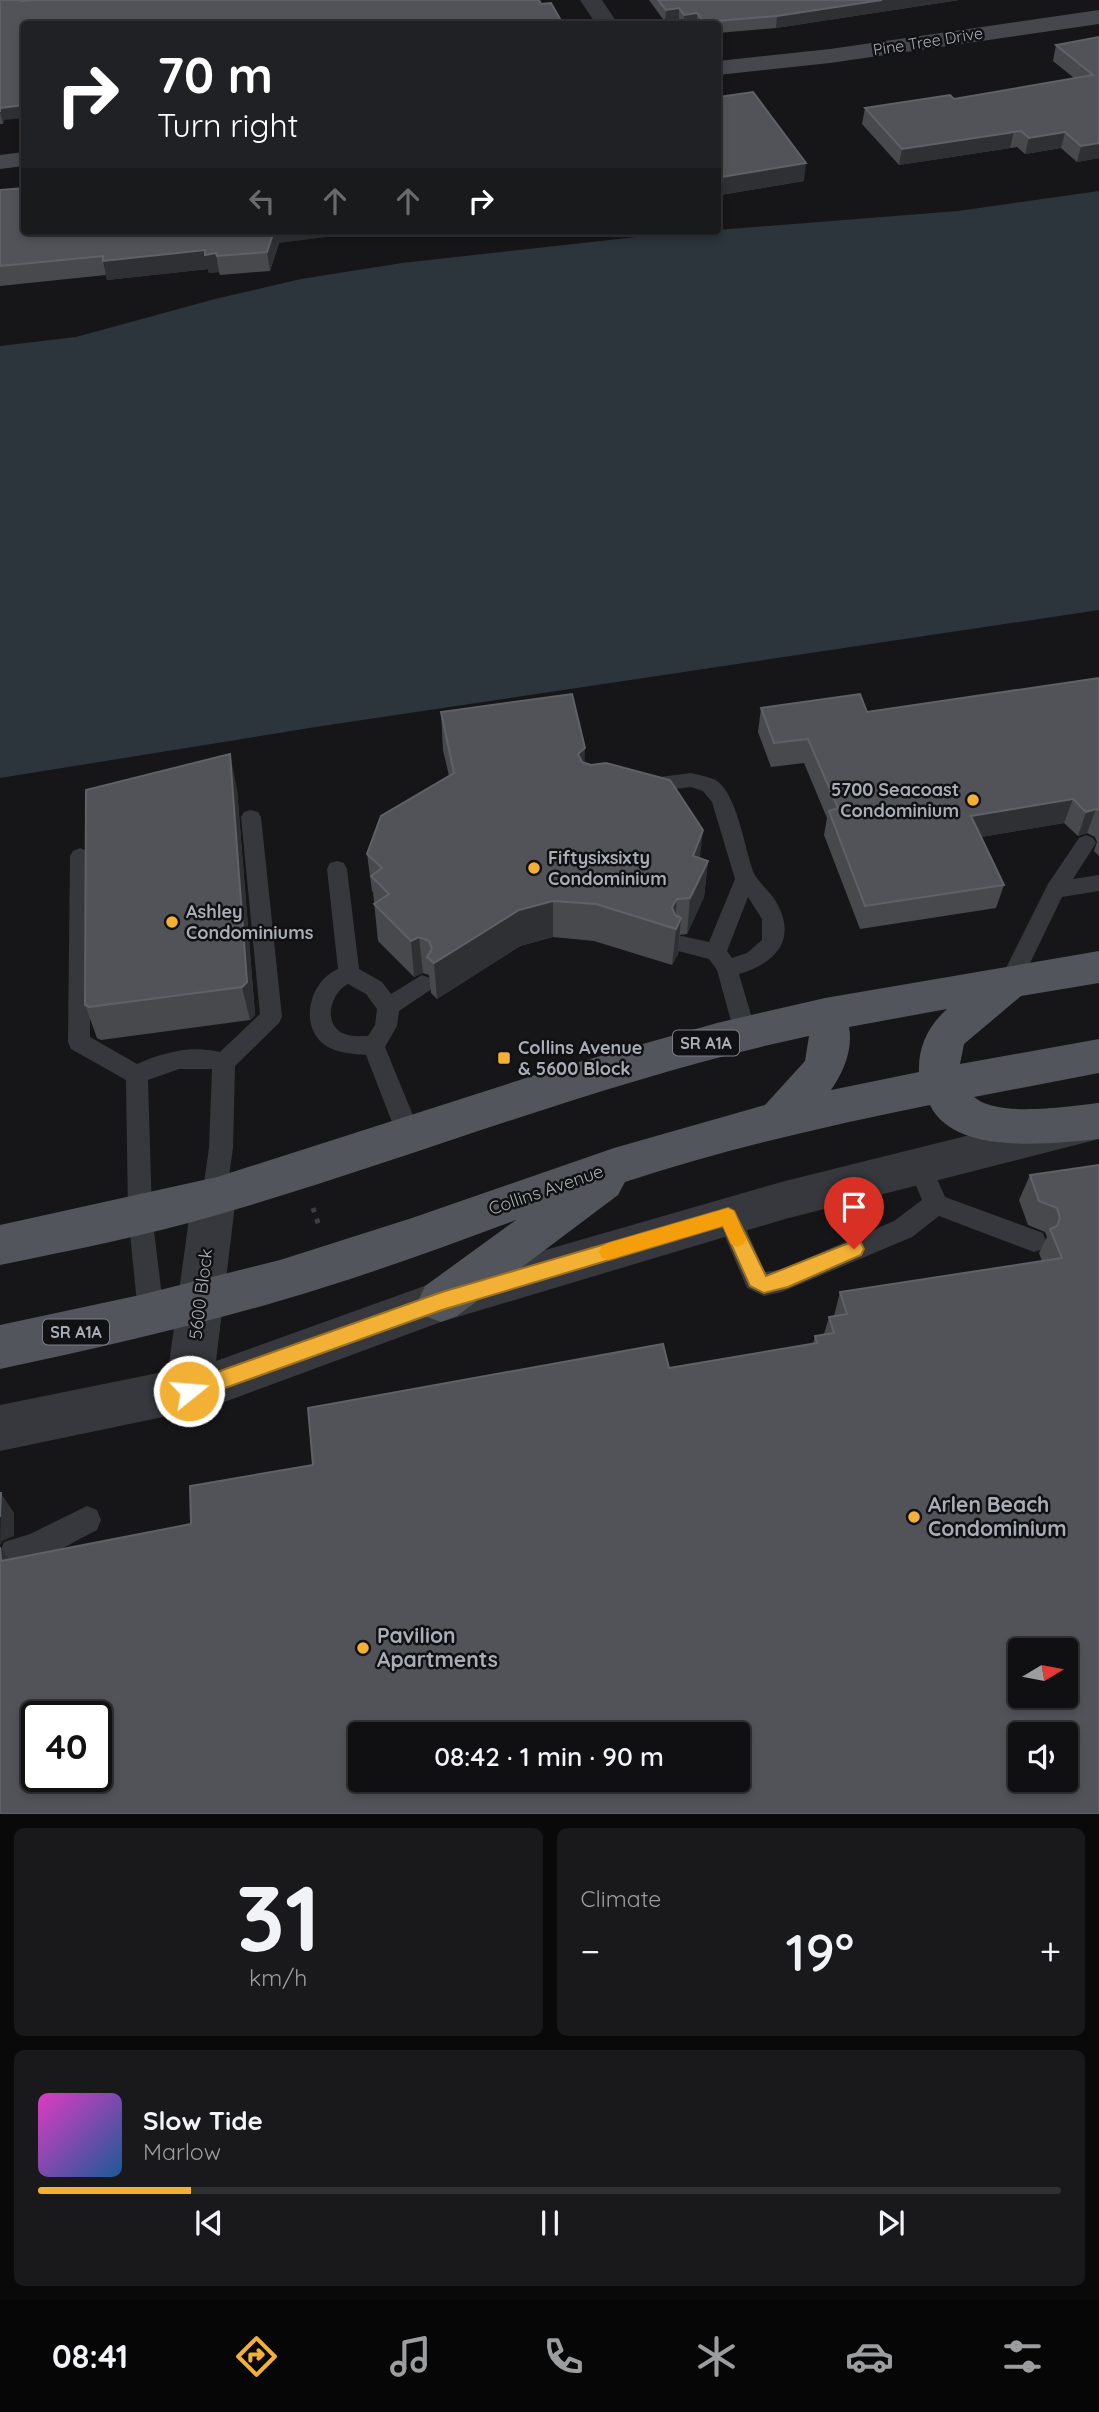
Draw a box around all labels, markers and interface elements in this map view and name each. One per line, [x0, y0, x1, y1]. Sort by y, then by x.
street label: Pine Tree Drive [872, 22, 984, 60]
text: 70 m [157, 44, 273, 105]
icon: right [42, 49, 133, 140]
text: Turn right [157, 105, 298, 145]
icon: left [243, 182, 281, 220]
icon: ahead [316, 182, 354, 220]
icon: ahead [389, 182, 427, 220]
icon: right [462, 182, 500, 220]
place label: 5700 Seacoast Condominium [831, 778, 959, 822]
marker: 5700 Seacoast Condominium [965, 792, 981, 808]
place label: Fiftysixsixty Condominium [548, 846, 667, 890]
marker: Fiftysixsixty Condominium [526, 860, 542, 876]
place label: Ashley Condominiums [186, 900, 314, 944]
marker: Ashley Condominiums [164, 914, 180, 930]
road number: SR A1A [673, 1030, 739, 1056]
place label: Collins Avenue & 5600 Block [518, 1036, 643, 1080]
marker: Collins Avenue & 5600 Block [496, 1050, 512, 1066]
street label: Collins Avenue [485, 1159, 606, 1220]
pin [824, 1177, 884, 1249]
icon: arrive [835, 1188, 873, 1226]
street label: 5600 Block [184, 1247, 217, 1341]
road number: SR A1A [43, 1320, 109, 1344]
position arrow [152, 1354, 226, 1428]
place label: Arlen Beach Condominium [928, 1491, 1067, 1541]
marker: Arlen Beach Condominium [906, 1509, 922, 1525]
place label: Pavilion Apartments [377, 1622, 498, 1672]
north arrow [1008, 1638, 1078, 1708]
map controls [1008, 1638, 1078, 1792]
marker: Pavilion Apartments [355, 1640, 371, 1656]
speed limit sign: 40 [21, 1701, 112, 1792]
button: sound [1008, 1722, 1078, 1792]
text: 08:42 · 1 min · 90 m [434, 1740, 664, 1773]
text: 31 [236, 1860, 320, 1974]
text: Climate [581, 1884, 661, 1913]
text: 19° [786, 1919, 854, 1984]
text: − [581, 1927, 600, 1975]
text: + [1040, 1927, 1061, 1975]
text: km/h [249, 1963, 307, 1992]
text: Slow Tide [143, 2104, 263, 2137]
text: Marlow [143, 2137, 221, 2166]
icon: previous [190, 2204, 228, 2242]
icon: pause [531, 2204, 569, 2242]
icon: next [872, 2204, 910, 2242]
icon: directions [232, 2332, 281, 2381]
icon: music [386, 2332, 435, 2381]
icon: phone [539, 2332, 588, 2381]
icon: climate [692, 2332, 741, 2381]
icon: car [845, 2332, 894, 2381]
icon: filters [998, 2332, 1047, 2381]
text: 08:41 [52, 2336, 128, 2376]

